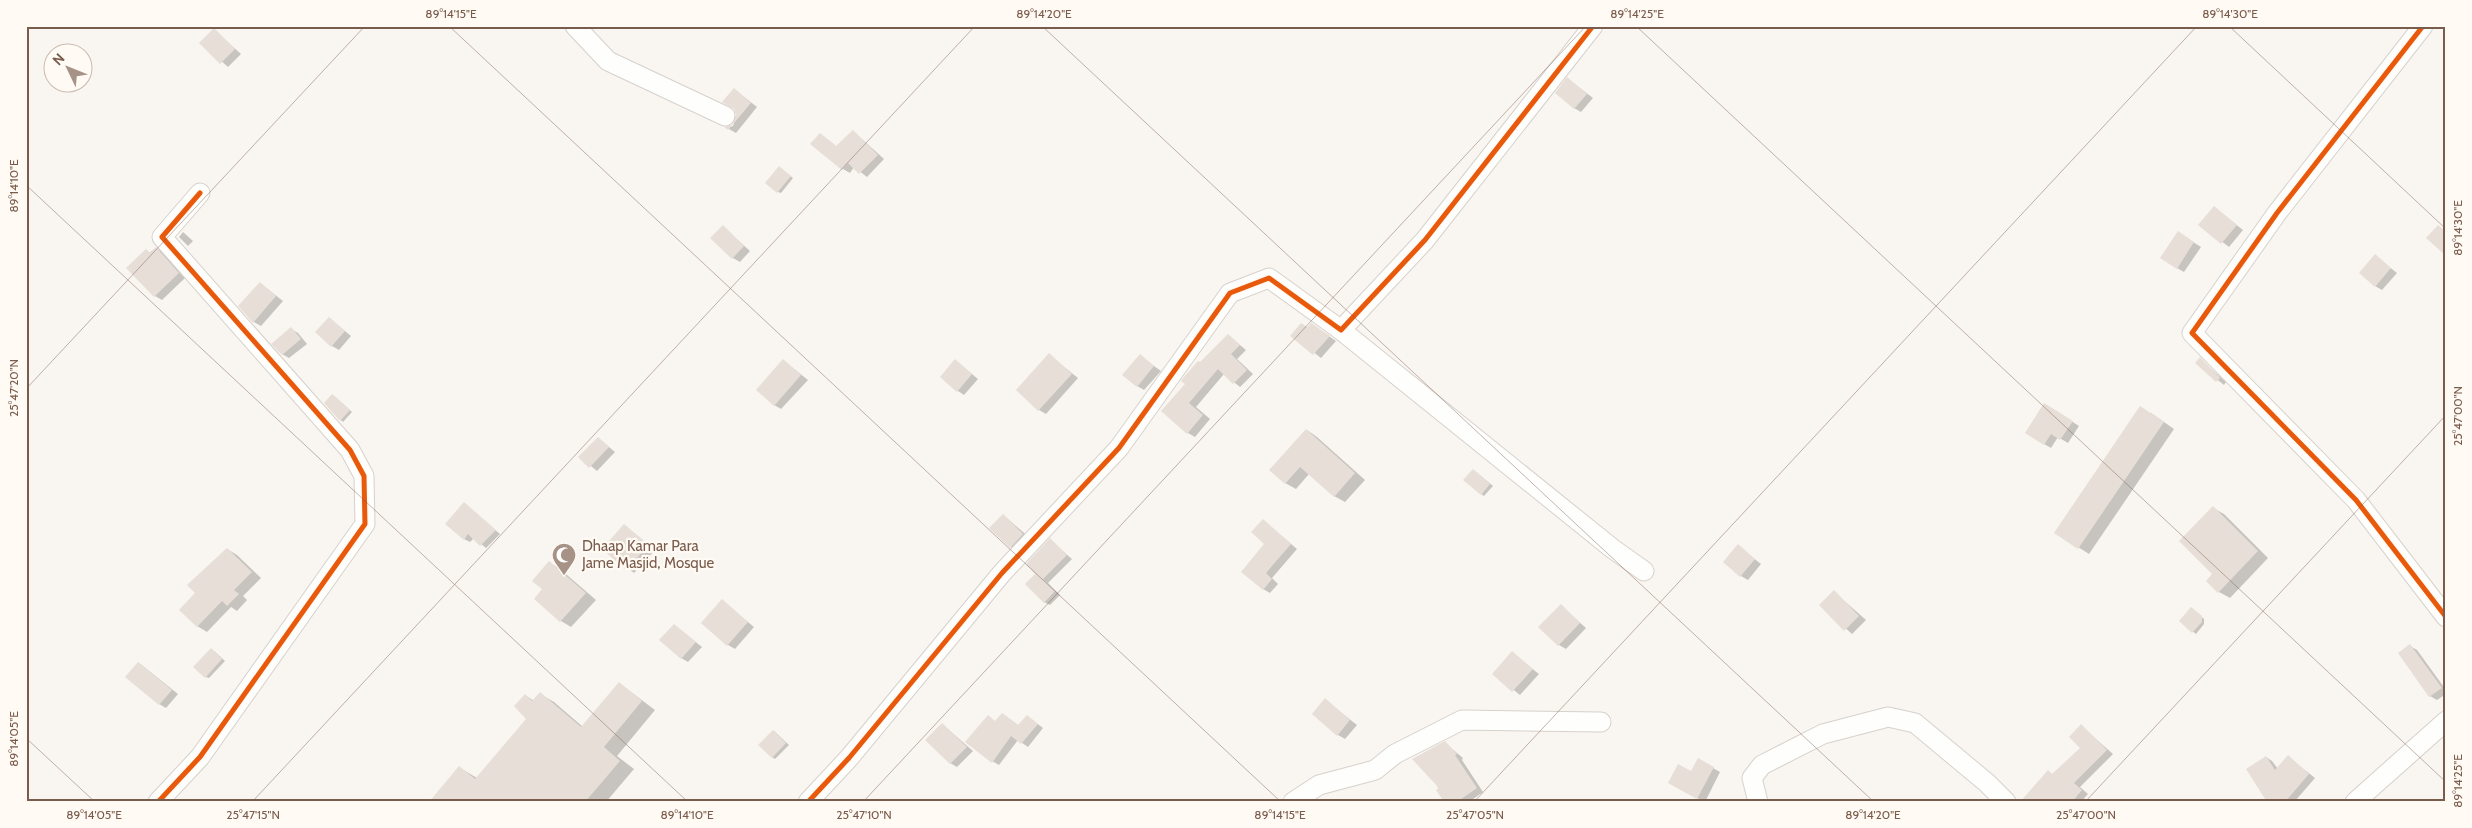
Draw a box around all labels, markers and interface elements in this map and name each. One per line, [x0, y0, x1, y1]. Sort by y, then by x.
text: 89°14'15"E [425, 6, 477, 21]
text: 89°14'20"E [1016, 6, 1072, 21]
text: 89°14'25"E [1610, 6, 1664, 21]
text: 89°14'30"E [2202, 6, 2258, 21]
north arrow [42, 42, 92, 92]
text: N [49, 49, 68, 69]
text: 89°14'10"E [6, 159, 21, 213]
text: 89°14'30"E [2450, 200, 2465, 256]
text: 25°47'20"N [6, 359, 21, 417]
text: 25°47'00"N [2450, 386, 2465, 446]
place label: Dhaap Kamar Para Jame Masjid, Mosque [581, 537, 715, 572]
mosque icon: Dhaap Kamar Para Jame Masjid, Mosque [551, 542, 577, 576]
text: 89°14'05"E [6, 711, 21, 767]
text: 89°14'25"E [2450, 754, 2465, 808]
text: 89°14'05"E [66, 807, 122, 822]
text: 25°47'15"N [226, 807, 280, 822]
text: 89°14'10"E [660, 807, 714, 822]
text: 25°47'10"N [836, 807, 892, 822]
text: 89°14'15"E [1254, 807, 1306, 822]
text: 25°47'05"N [1446, 807, 1504, 822]
text: 89°14'20"E [1845, 807, 1901, 822]
text: 25°47'00"N [2056, 807, 2116, 822]

